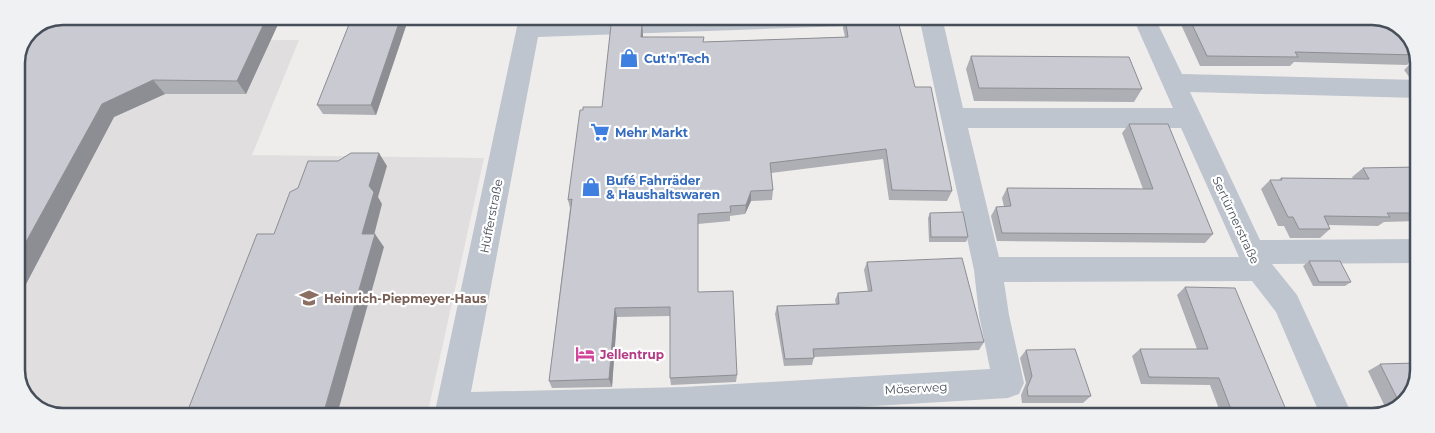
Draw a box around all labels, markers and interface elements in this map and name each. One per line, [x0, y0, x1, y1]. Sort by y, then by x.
shop icon: Cut'n'Tech [618, 47, 640, 69]
place label: Cut'n'Tech [644, 51, 710, 66]
supermarket icon: Mehr Markt [589, 121, 611, 143]
place label: Mehr Markt [615, 125, 689, 140]
place label: Bufé Fahrräder & Haushaltswaren [606, 173, 720, 202]
street label: Sertürnerstraße [1209, 174, 1263, 266]
shop icon: Bufé Fahrräder & Haushaltswaren [580, 176, 602, 198]
street label: Hüfferstraße [476, 178, 506, 254]
school or university icon: Heinrich-Piepmeyer-Haus [298, 287, 320, 309]
place label: Heinrich-Piepmeyer-Haus [324, 291, 487, 306]
hotel icon: Jellentrup [574, 343, 596, 365]
place label: Jellentrup [599, 347, 664, 362]
street label: Möserweg [884, 379, 948, 397]

